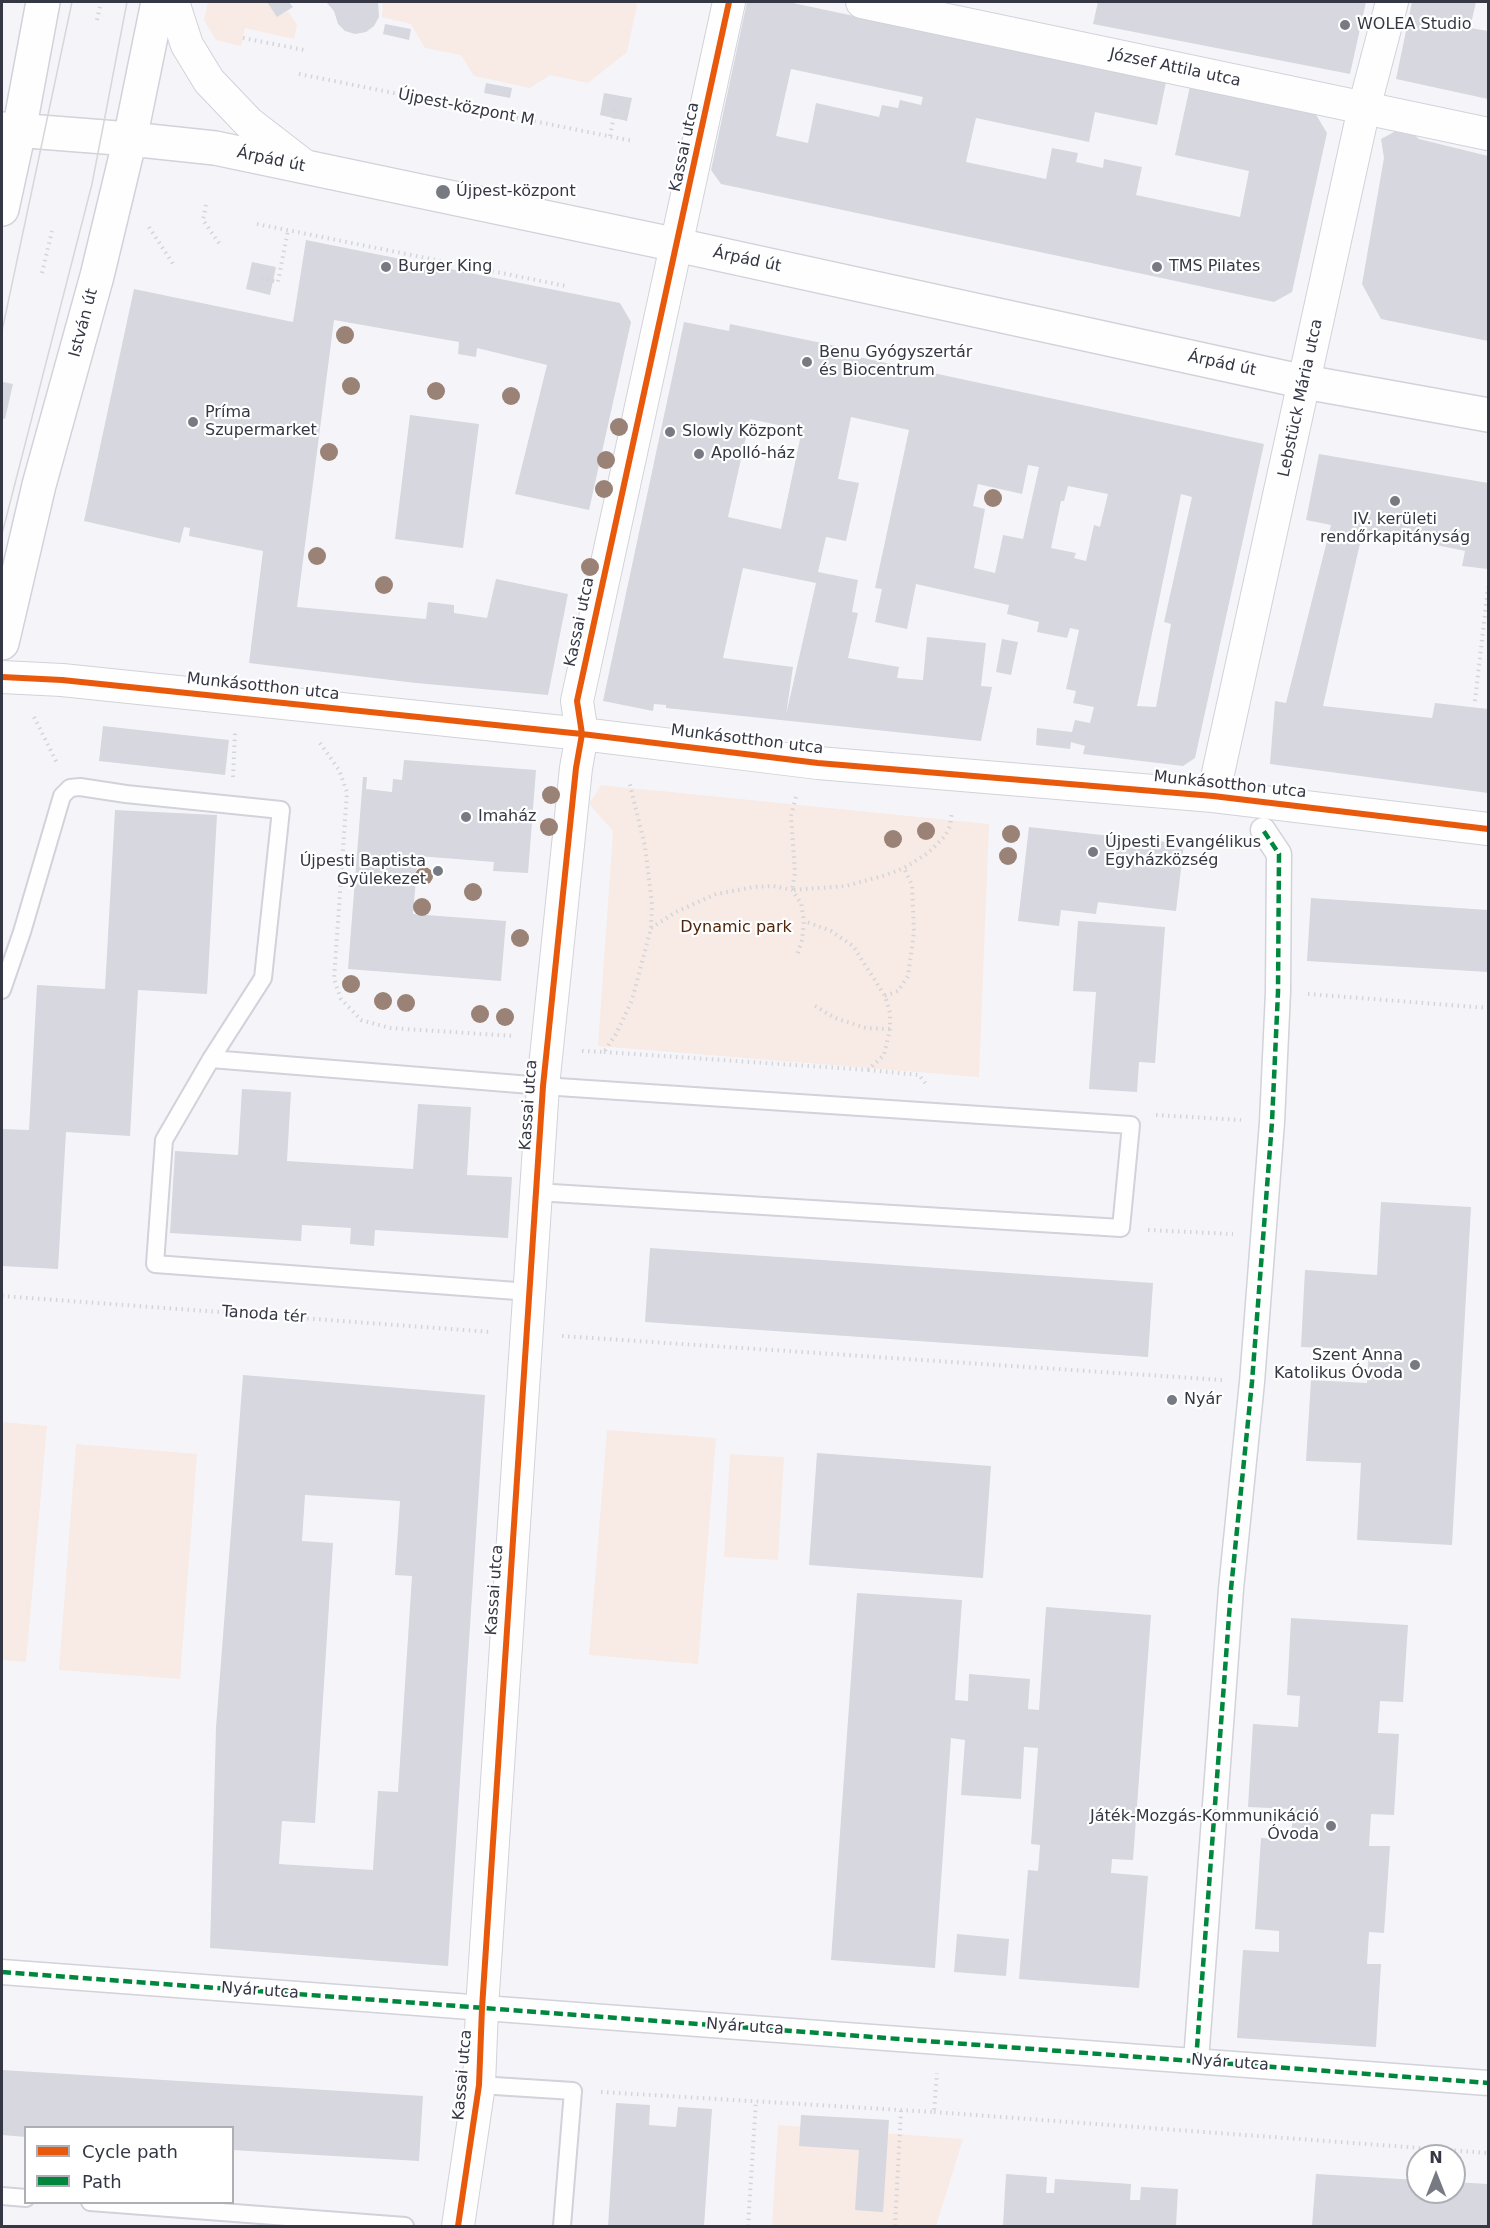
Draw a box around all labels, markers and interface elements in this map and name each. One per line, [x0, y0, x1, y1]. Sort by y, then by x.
place label: WOLEA Studio [1357, 15, 1471, 35]
marker: WOLEA Studio [1338, 18, 1352, 32]
street label: József Attila utca [1108, 45, 1242, 91]
street label: Újpest-központ M [396, 85, 536, 131]
street label: Kassai utca [666, 100, 704, 194]
street label: Árpád út [235, 143, 307, 177]
place label: Újpest-központ [456, 182, 576, 202]
marker: Újpest-központ [434, 183, 452, 201]
street label: Árpád út [711, 243, 783, 277]
place label: Burger King [398, 257, 492, 277]
place label: TMS Pilates [1169, 257, 1260, 277]
marker: Burger King [379, 260, 393, 274]
marker: TMS Pilates [1150, 260, 1164, 274]
street label: István út [66, 287, 102, 359]
street label: Lebstück Mária utca [1275, 317, 1327, 479]
place label: Benu Gyógyszertár és Biocentrum [819, 343, 972, 381]
street label: Árpád út [1186, 347, 1258, 381]
marker: Benu Gyógyszertár és Biocentrum [800, 355, 814, 369]
place label: Príma Szupermarket [205, 403, 317, 441]
marker: Príma Szupermarket [186, 415, 200, 429]
place label: Slowly Központ [682, 422, 803, 442]
marker: Slowly Központ [663, 425, 677, 439]
place label: Apolló-ház [711, 444, 795, 464]
marker: Apolló-ház [692, 447, 706, 461]
marker: IV. kerületi rendőrkapitányság [1388, 494, 1402, 508]
place label: IV. kerületi rendőrkapitányság [1320, 510, 1470, 548]
street label: Kassai utca [561, 575, 599, 669]
street label: Munkásotthon utca [186, 669, 340, 705]
street label: Munkásotthon utca [670, 721, 824, 759]
street label: Munkásotthon utca [1153, 767, 1307, 803]
place label: Imaház [478, 807, 536, 827]
marker: Imaház [459, 810, 473, 824]
place label: Újpesti Evangélikus Egyházközség [1105, 833, 1261, 871]
marker: Újpesti Evangélikus Egyházközség [1086, 845, 1100, 859]
place label: Újpesti Baptista Gyülekezet [300, 852, 426, 890]
marker: Újpesti Baptista Gyülekezet [431, 864, 445, 878]
park label: Dynamic park [680, 918, 792, 938]
street label: Kassai utca [516, 1059, 542, 1151]
street label: Tanoda tér [221, 1302, 307, 1328]
place label: Szent Anna Katolikus Óvoda [1274, 1346, 1403, 1384]
marker: Szent Anna Katolikus Óvoda [1408, 1358, 1422, 1372]
place label: Nyár [1184, 1390, 1222, 1410]
marker: Nyár [1165, 1393, 1179, 1407]
street label: Kassai utca [482, 1544, 508, 1636]
place label: Játék-Mozgás-Kommunikáció Óvoda [1090, 1807, 1319, 1845]
marker: Játék-Mozgás-Kommunikáció Óvoda [1324, 1819, 1338, 1833]
street label: Nyár utca [220, 1979, 300, 2003]
street label: Nyár utca [705, 2015, 785, 2039]
street label: Kassai utca [449, 2029, 477, 2121]
street label: Nyár utca [1190, 2051, 1270, 2075]
legend [24, 2126, 234, 2204]
text: Cycle path [82, 2141, 178, 2162]
north arrow [1406, 2144, 1466, 2204]
text: N [1429, 2148, 1443, 2167]
text: Path [82, 2171, 122, 2192]

